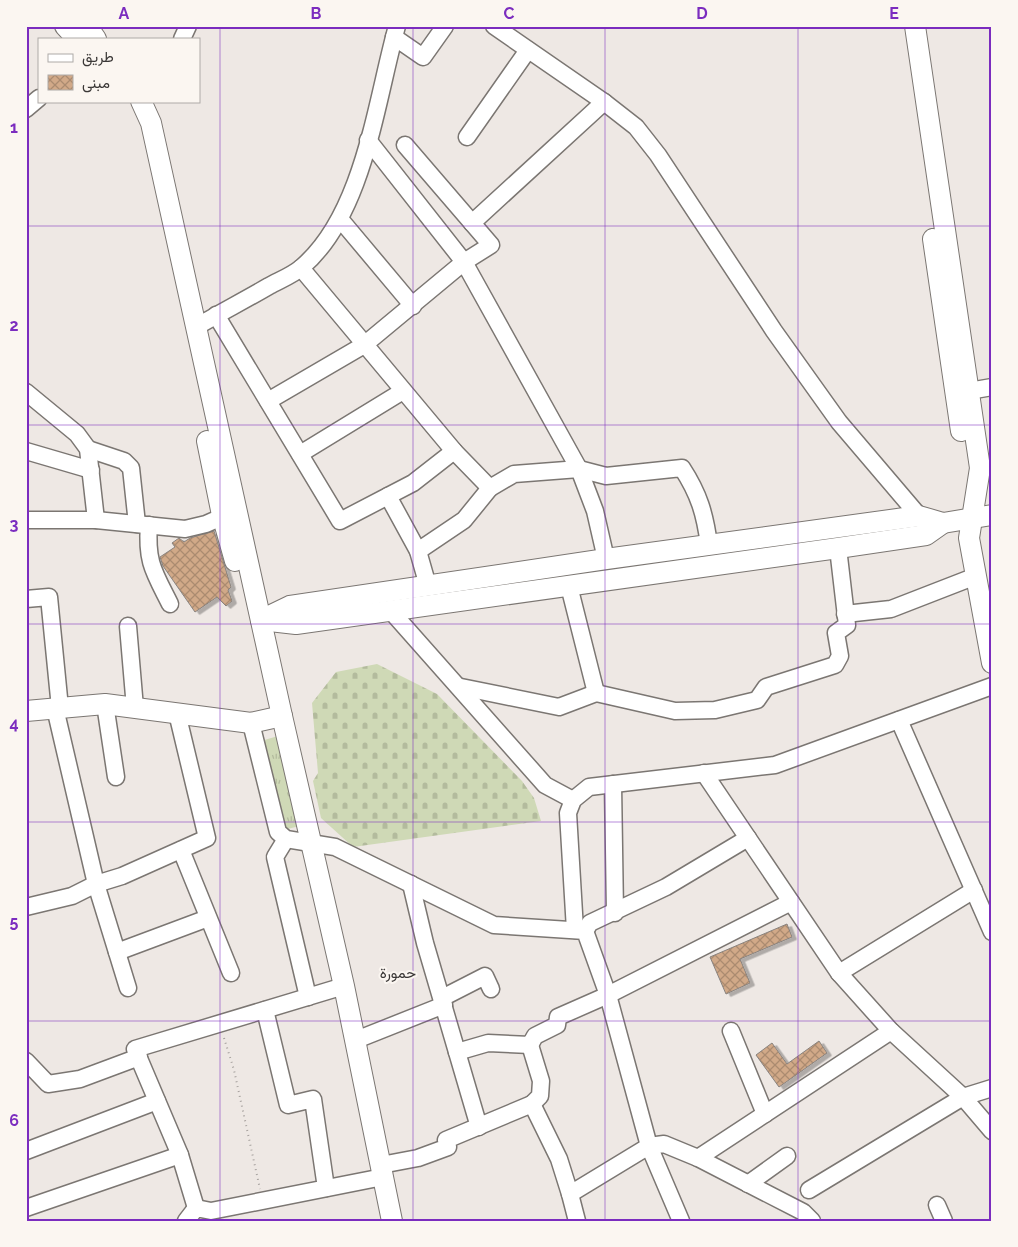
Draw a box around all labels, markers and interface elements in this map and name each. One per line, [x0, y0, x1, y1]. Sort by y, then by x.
text: A [119, 4, 130, 23]
text: B [311, 4, 322, 23]
text: C [504, 4, 515, 23]
text: D [696, 4, 708, 23]
text: E [889, 4, 899, 23]
legend [38, 38, 200, 102]
text: طريق [82, 48, 114, 67]
text: مبنى [82, 74, 110, 93]
text: 1 [10, 118, 18, 137]
text: 2 [9, 316, 19, 335]
text: 3 [10, 515, 19, 534]
text: 4 [9, 714, 19, 733]
text: 5 [10, 912, 19, 931]
district label: حمورة [380, 964, 416, 982]
text: 6 [9, 1111, 19, 1130]

